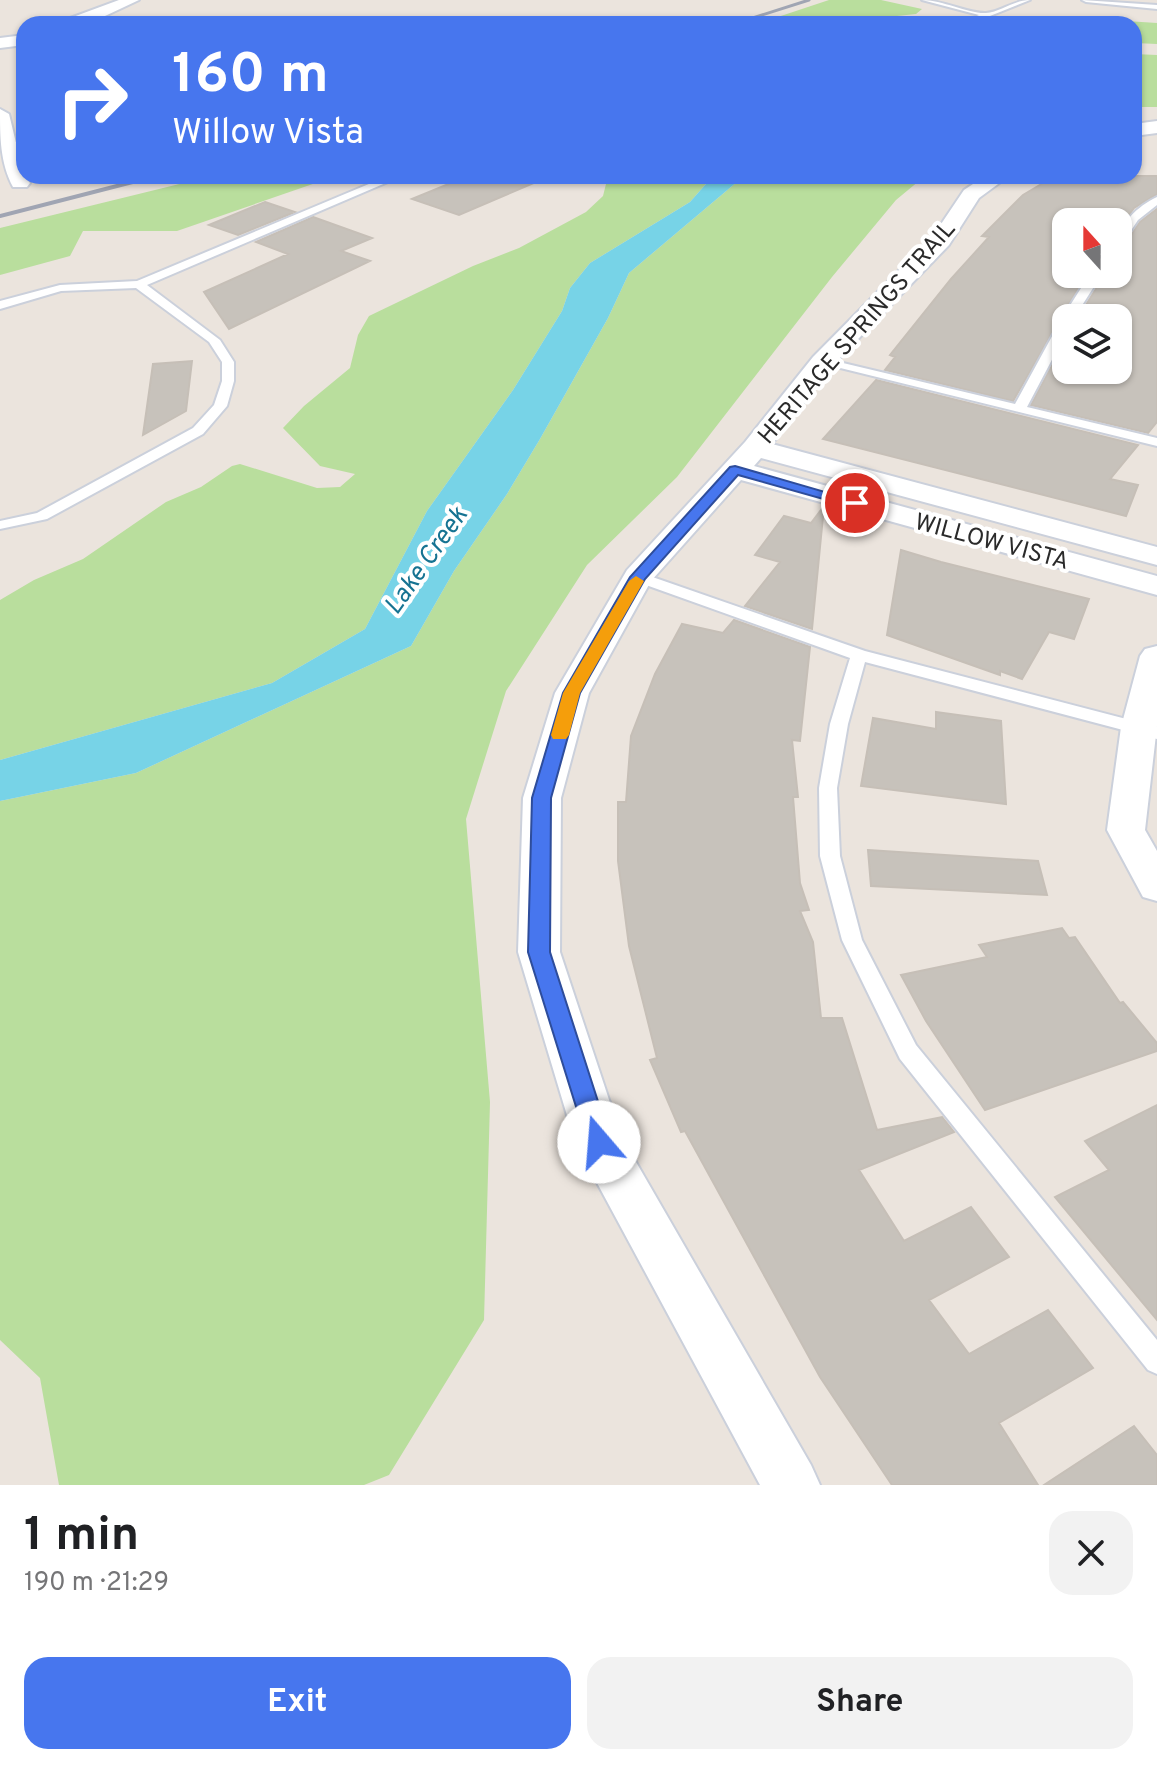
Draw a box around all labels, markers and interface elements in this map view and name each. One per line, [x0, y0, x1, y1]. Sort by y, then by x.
text: 160 m [172, 42, 329, 112]
icon: right [40, 48, 144, 152]
text: Willow Vista [172, 111, 364, 157]
north arrow [1052, 208, 1132, 288]
map controls [1052, 208, 1132, 384]
street label: HERITAGE SPRINGS TRAIL [752, 215, 963, 451]
button: layers [1052, 304, 1132, 384]
pin [821, 469, 889, 537]
icon: arrive [833, 481, 877, 525]
water label: Lake Creek [378, 500, 477, 622]
street label: WILLOW VISTA [911, 508, 1072, 578]
position arrow [557, 1100, 641, 1184]
text: 1 min [24, 1507, 139, 1567]
button: close [1049, 1511, 1133, 1595]
text: 190 m · 21:29 [24, 1567, 169, 1600]
button: Exit [24, 1657, 571, 1749]
button: Share [587, 1657, 1133, 1749]

